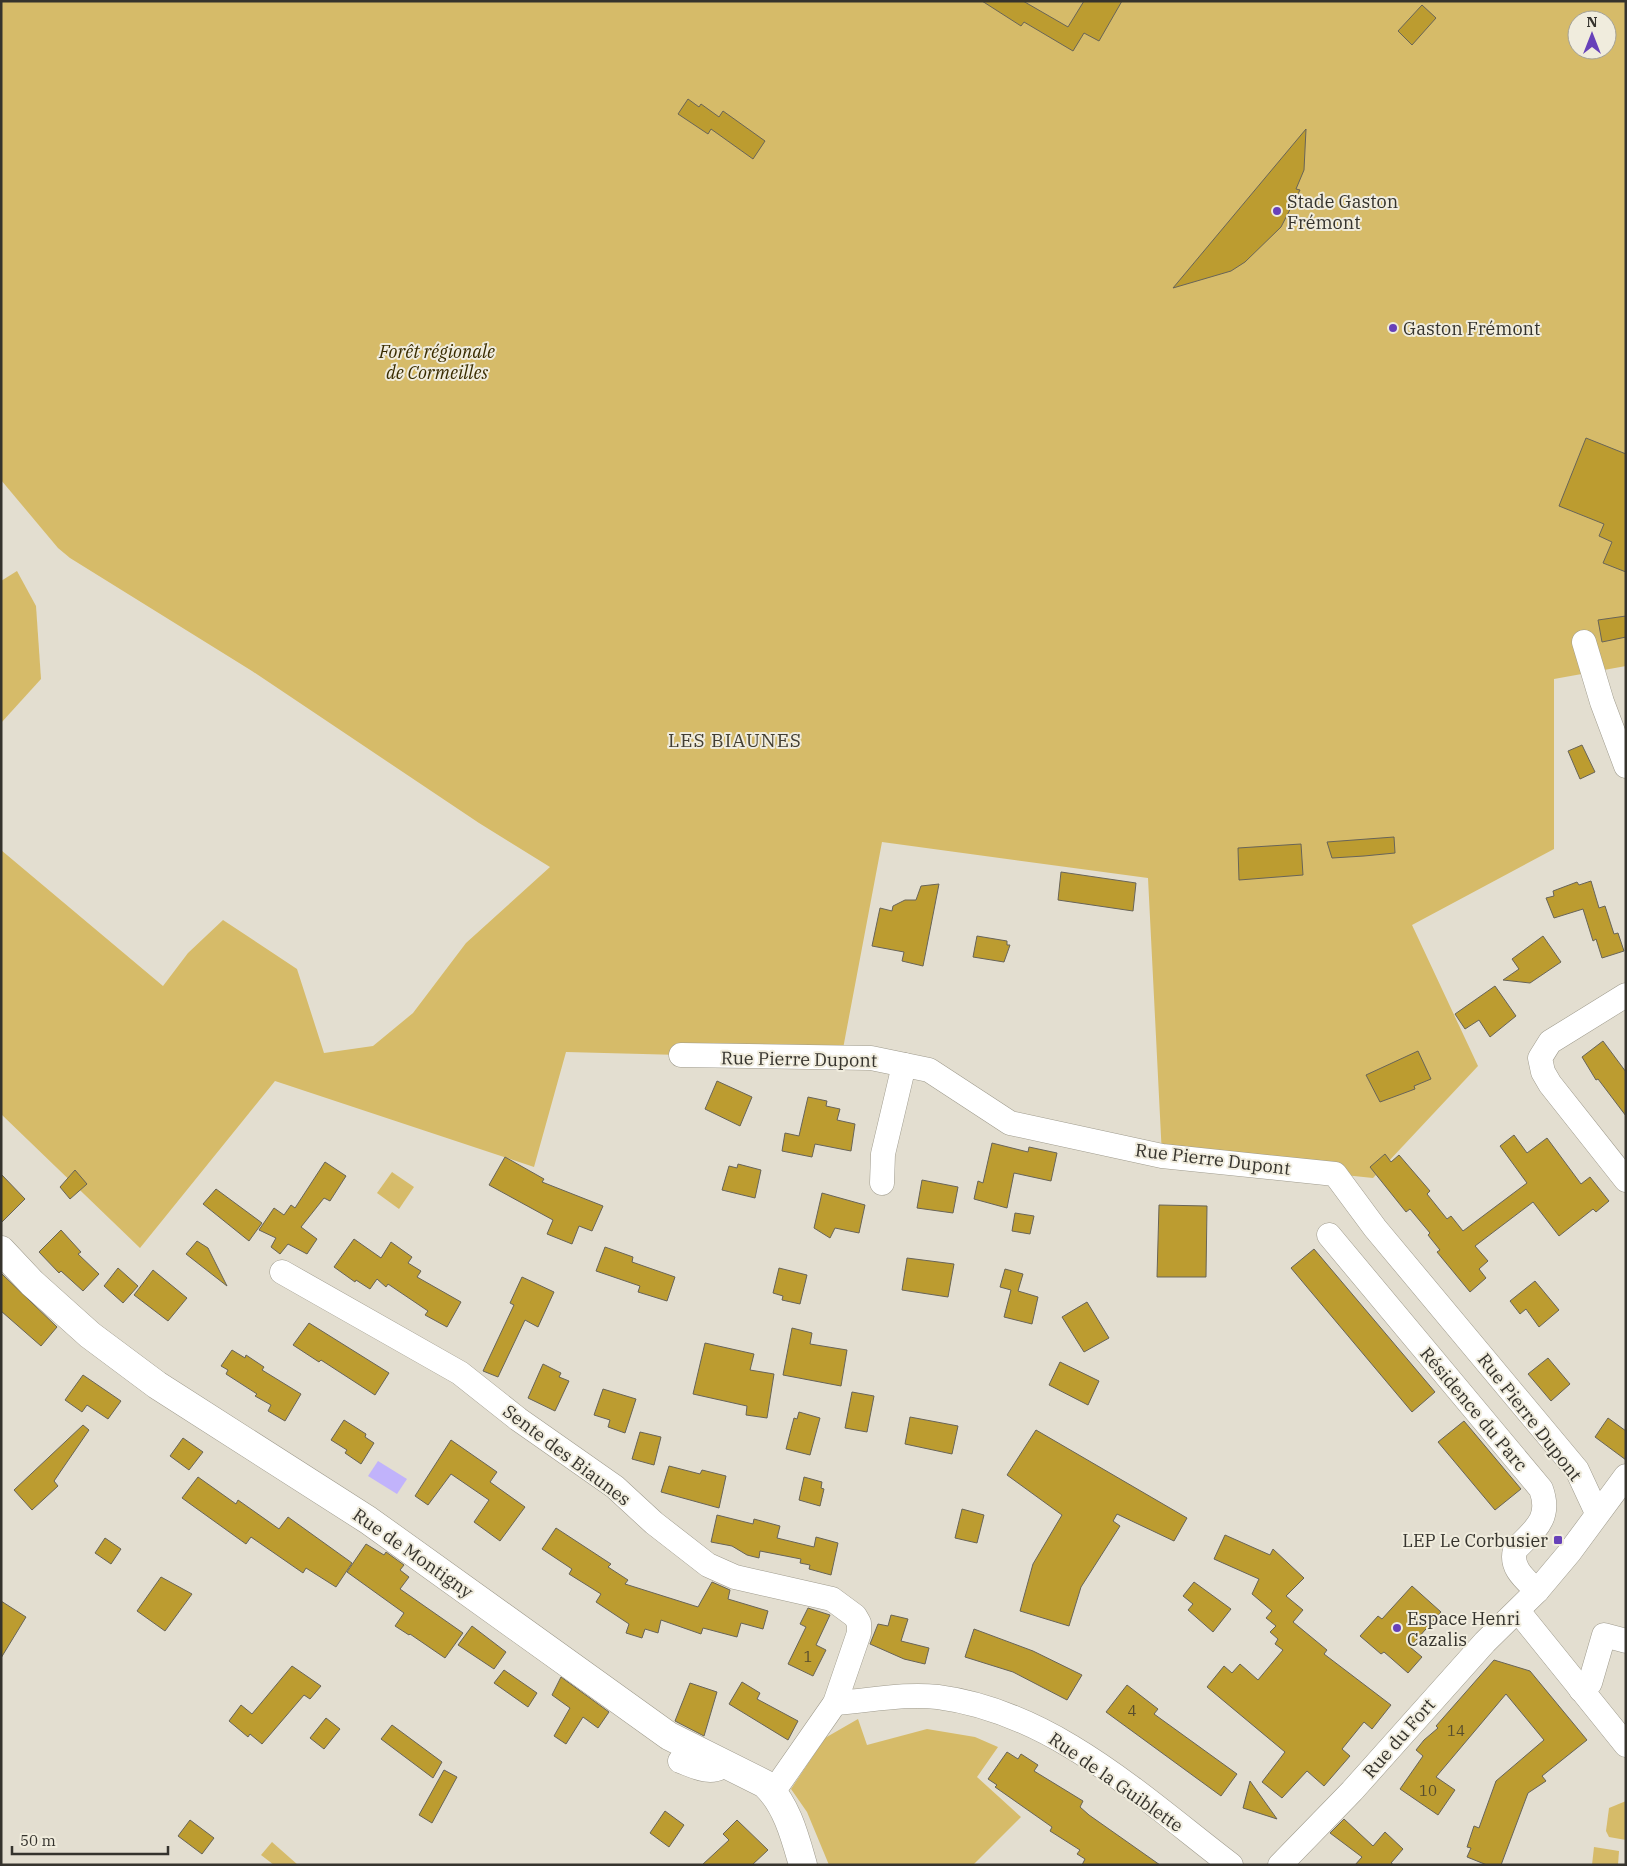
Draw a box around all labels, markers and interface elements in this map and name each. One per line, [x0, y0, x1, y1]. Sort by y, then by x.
north arrow [1567, 10, 1617, 60]
text: N [1586, 13, 1598, 31]
place label: Stade Gaston Frémont [1287, 190, 1398, 234]
marker: Stade Gaston Frémont [1271, 205, 1283, 217]
place label: Gaston Frémont [1403, 317, 1540, 340]
marker: Gaston Frémont [1387, 322, 1399, 334]
park label: Forêt régionale de Cormeilles [378, 340, 495, 384]
district label: LES BIAUNES [668, 728, 802, 752]
street label: Rue Pierre Dupont [721, 1046, 877, 1072]
street label: Rue Pierre Dupont [1134, 1138, 1292, 1180]
street label: Résidence du Parc [1415, 1342, 1533, 1476]
street label: Rue Pierre Dupont [1473, 1348, 1587, 1486]
street label: Sente des Biaunes [499, 1399, 635, 1511]
street label: Rue de Montigny [348, 1503, 478, 1603]
place label: LEP Le Corbusier [1402, 1529, 1548, 1552]
marker: LEP Le Corbusier [1552, 1534, 1564, 1546]
place label: Espace Henri Cazalis [1407, 1607, 1521, 1651]
marker: Espace Henri Cazalis [1391, 1622, 1403, 1634]
house number: 1 [803, 1647, 813, 1666]
street label: Rue du Fort [1358, 1693, 1440, 1783]
house number: 4 [1127, 1701, 1137, 1720]
house number: 14 [1447, 1721, 1465, 1740]
street label: Rue de la Guiblette [1044, 1727, 1188, 1837]
house number: 10 [1419, 1781, 1437, 1800]
scale bar [12, 1824, 169, 1856]
text: 50 m [20, 1831, 56, 1850]

